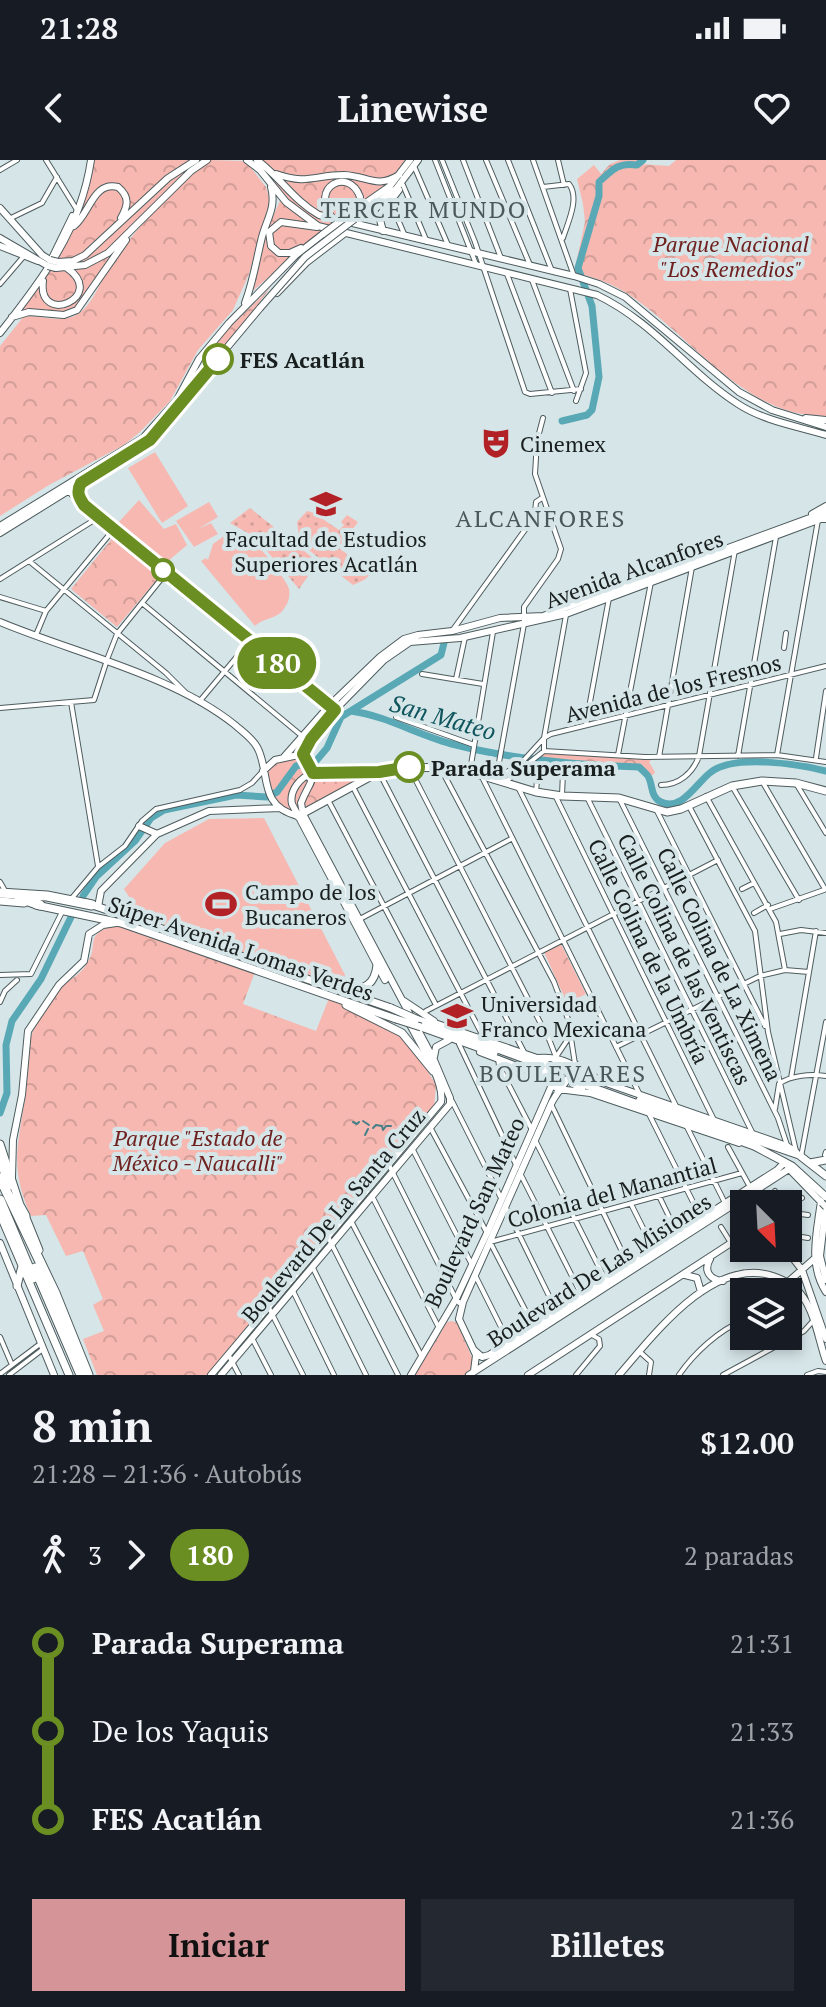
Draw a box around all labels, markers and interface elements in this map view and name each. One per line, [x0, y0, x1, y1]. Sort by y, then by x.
text: 21:28 [40, 8, 118, 48]
text: Linewise [338, 85, 488, 132]
icon: back [32, 86, 76, 130]
icon: heart [750, 86, 794, 130]
district label: TERCER MUNDO [320, 193, 528, 225]
park label: Parque Nacional "Los Remedios" [652, 229, 809, 283]
marker: FES Acatlán [203, 344, 233, 374]
place label: FES Acatlán [240, 345, 365, 374]
theatre icon: Cinemex [479, 426, 513, 460]
place label: Cinemex [520, 429, 607, 458]
school or university icon: Facultad de Estudios Superiores Acatlán [309, 487, 343, 521]
district label: ALCANFORES [456, 502, 626, 534]
street label: Avenida Alcanfores [541, 523, 727, 615]
place label: Facultad de Estudios Superiores Acatlán [225, 524, 427, 578]
unlabelled marker [152, 559, 174, 581]
line badge: 180 [231, 637, 323, 689]
text: 180 [253, 644, 301, 681]
street label: Avenida de los Fresnos [562, 647, 784, 729]
water label: San Mateo [386, 687, 500, 747]
marker: Parada Superama [394, 752, 424, 782]
place label: Parada Superama [431, 753, 616, 782]
street label: Calle Colina de las Ventiscas [611, 828, 759, 1090]
street label: Calle Colina de la Umbría [582, 834, 716, 1068]
street label: Calle Colina de La Ximena [651, 842, 789, 1086]
place label: Campo de los Bucaneros [245, 877, 376, 931]
sports icon: Campo de los Bucaneros [204, 887, 238, 921]
street label: Súper Avenida Lomas Verdes [104, 889, 378, 1007]
place label: Universidad Franco Mexicana [481, 989, 646, 1043]
school or university icon: Universidad Franco Mexicana [440, 999, 474, 1033]
district label: BOULEVARES [479, 1057, 647, 1089]
street label: Boulevard De La Santa Cruz [235, 1102, 431, 1328]
street label: Boulevard San Mateo [417, 1112, 531, 1312]
park label: Parque "Estado de México - Naucalli" [112, 1123, 283, 1177]
street label: Colonia del Manantial [504, 1150, 720, 1234]
street label: Boulevard De Las Misiones [481, 1187, 717, 1353]
north arrow [730, 1190, 802, 1262]
map controls [730, 1190, 802, 1350]
button: layers [730, 1278, 802, 1350]
text: 8 min [32, 1396, 152, 1455]
text: $12.00 [700, 1423, 794, 1463]
text: 21:28 – 21:36 · Autobús [32, 1456, 302, 1490]
icon: walk [32, 1533, 76, 1577]
icon: forward [114, 1533, 158, 1577]
text: 180 [186, 1536, 233, 1573]
text: 3 [88, 1538, 102, 1572]
text: 2 paradas [684, 1538, 794, 1572]
text: Parada Superama [92, 1623, 344, 1663]
text: 21:31 [730, 1626, 794, 1660]
text: De los Yaquis [92, 1711, 269, 1751]
text: 21:33 [730, 1714, 794, 1748]
text: FES Acatlán [92, 1799, 262, 1839]
text: 21:36 [730, 1802, 794, 1836]
button: Iniciar [32, 1899, 405, 1991]
button: Billetes [421, 1899, 794, 1991]

